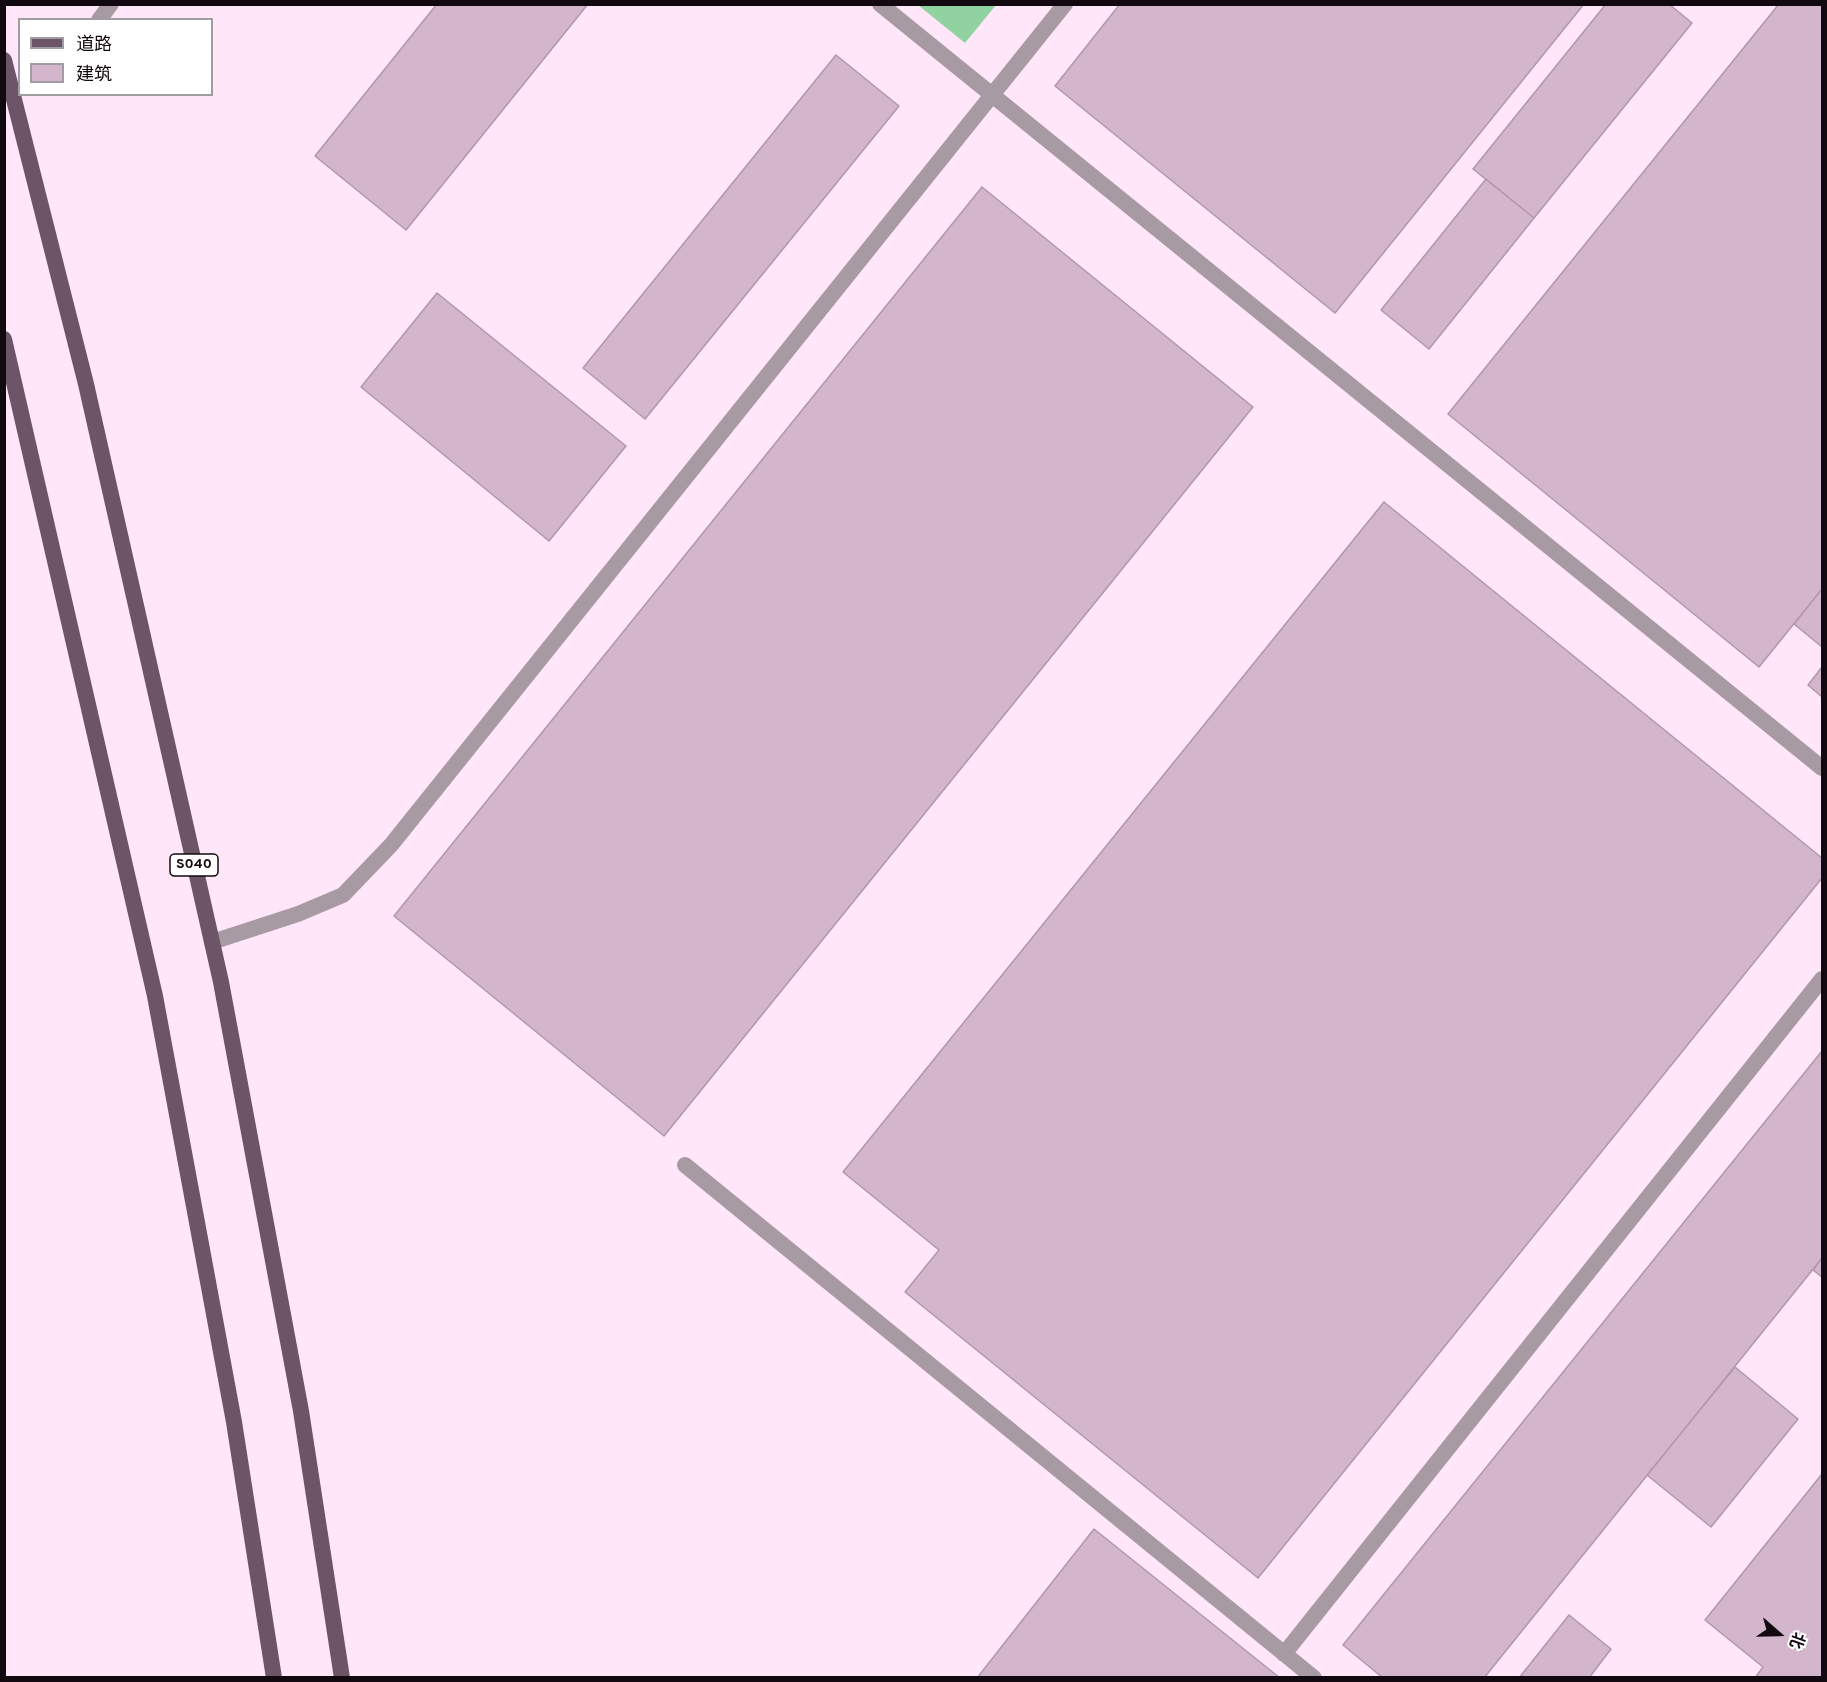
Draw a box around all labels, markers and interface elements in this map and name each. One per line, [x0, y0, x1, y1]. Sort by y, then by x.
legend [18, 18, 213, 96]
text: 道路 [76, 34, 112, 57]
text: 建筑 [76, 64, 112, 87]
road number: S040 [170, 854, 218, 876]
north arrow [1749, 1604, 1809, 1664]
text: 北 [1784, 1629, 1808, 1651]

